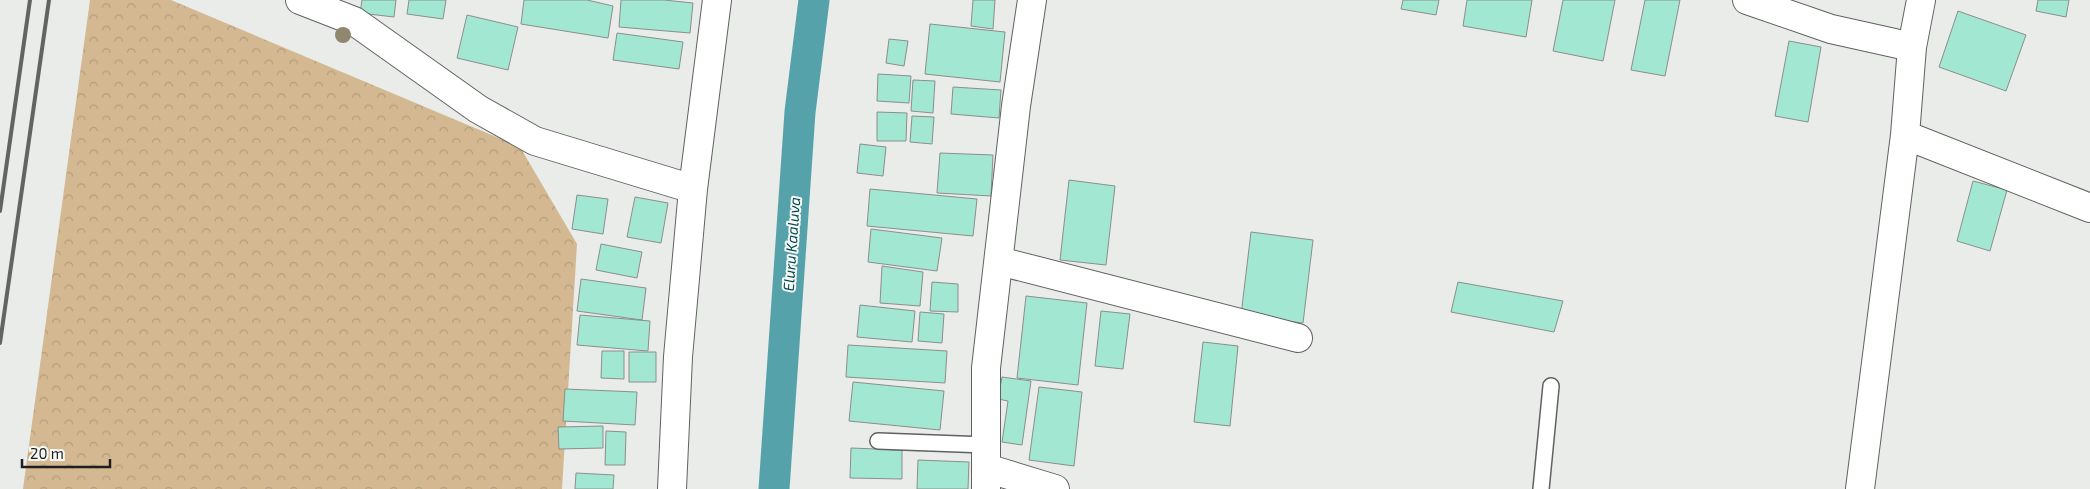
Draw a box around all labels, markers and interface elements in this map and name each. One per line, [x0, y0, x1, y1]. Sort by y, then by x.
water label: Eluru Kaaluva [779, 196, 803, 292]
scale bar [22, 436, 110, 468]
text: 20 m [30, 444, 64, 462]

